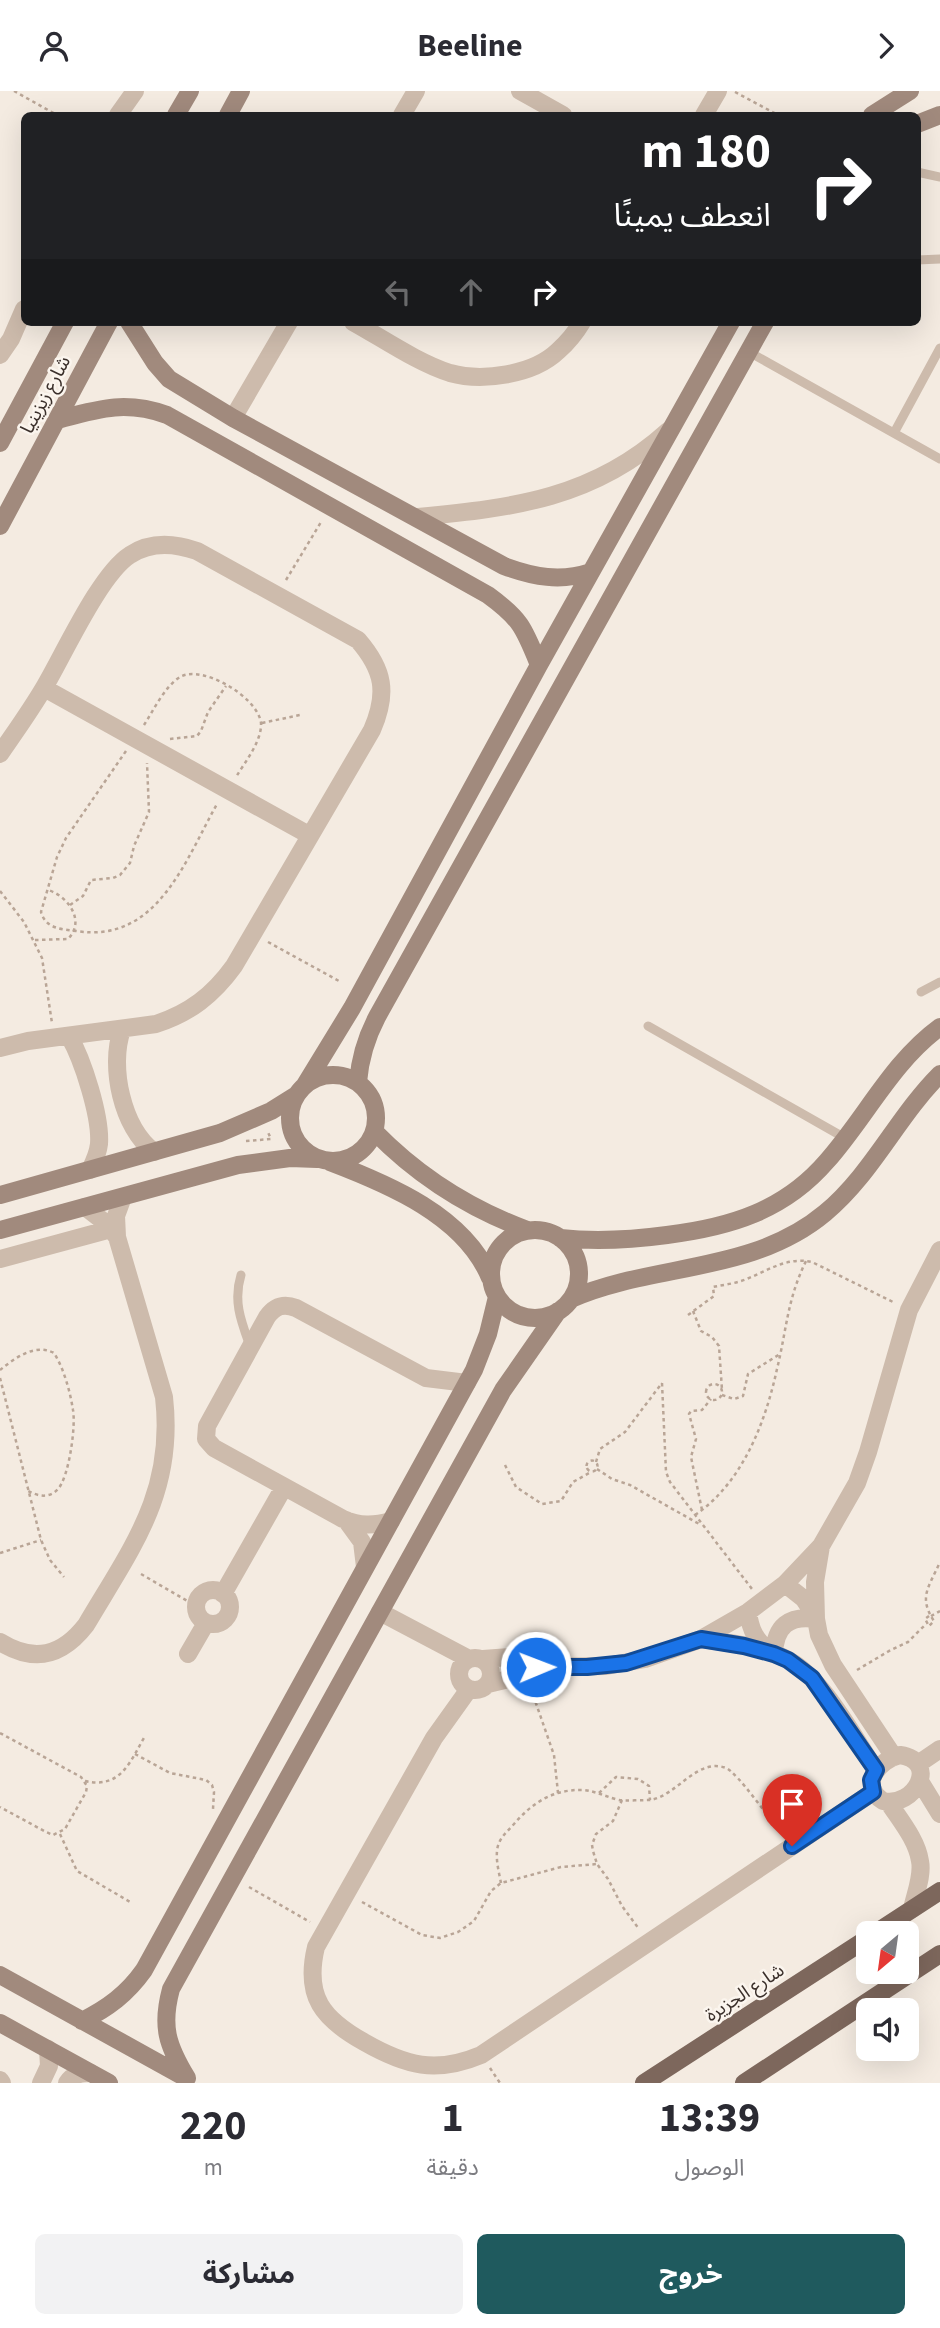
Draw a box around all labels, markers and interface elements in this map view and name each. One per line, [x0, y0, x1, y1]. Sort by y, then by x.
text: Beeline [417, 23, 523, 69]
icon: person [35, 27, 73, 65]
icon: forward [867, 27, 905, 65]
text: 180 m [642, 117, 771, 187]
icon: right [795, 140, 886, 231]
text: انعطف يمينًا [614, 193, 771, 239]
icon: left [379, 273, 417, 311]
icon: ahead [452, 273, 490, 311]
icon: right [525, 273, 563, 311]
street label: شارع زيزينيا [14, 351, 78, 439]
position arrow [499, 1630, 573, 1704]
pin [762, 1774, 822, 1846]
icon: arrive [773, 1785, 811, 1823]
north arrow [856, 1921, 919, 1985]
map controls [856, 1921, 919, 2061]
street label: شارع الجزيرة [700, 1957, 790, 2029]
button: sound [856, 1998, 919, 2061]
text: 1 [442, 2088, 464, 2148]
text: 13:39 [659, 2088, 760, 2148]
text: 220 [180, 2096, 246, 2156]
text: m [204, 2151, 223, 2184]
text: دقيقة [426, 2151, 479, 2184]
text: الوصول [674, 2151, 744, 2184]
button: مشاركة [35, 2234, 463, 2314]
button: خروج [477, 2234, 905, 2314]

